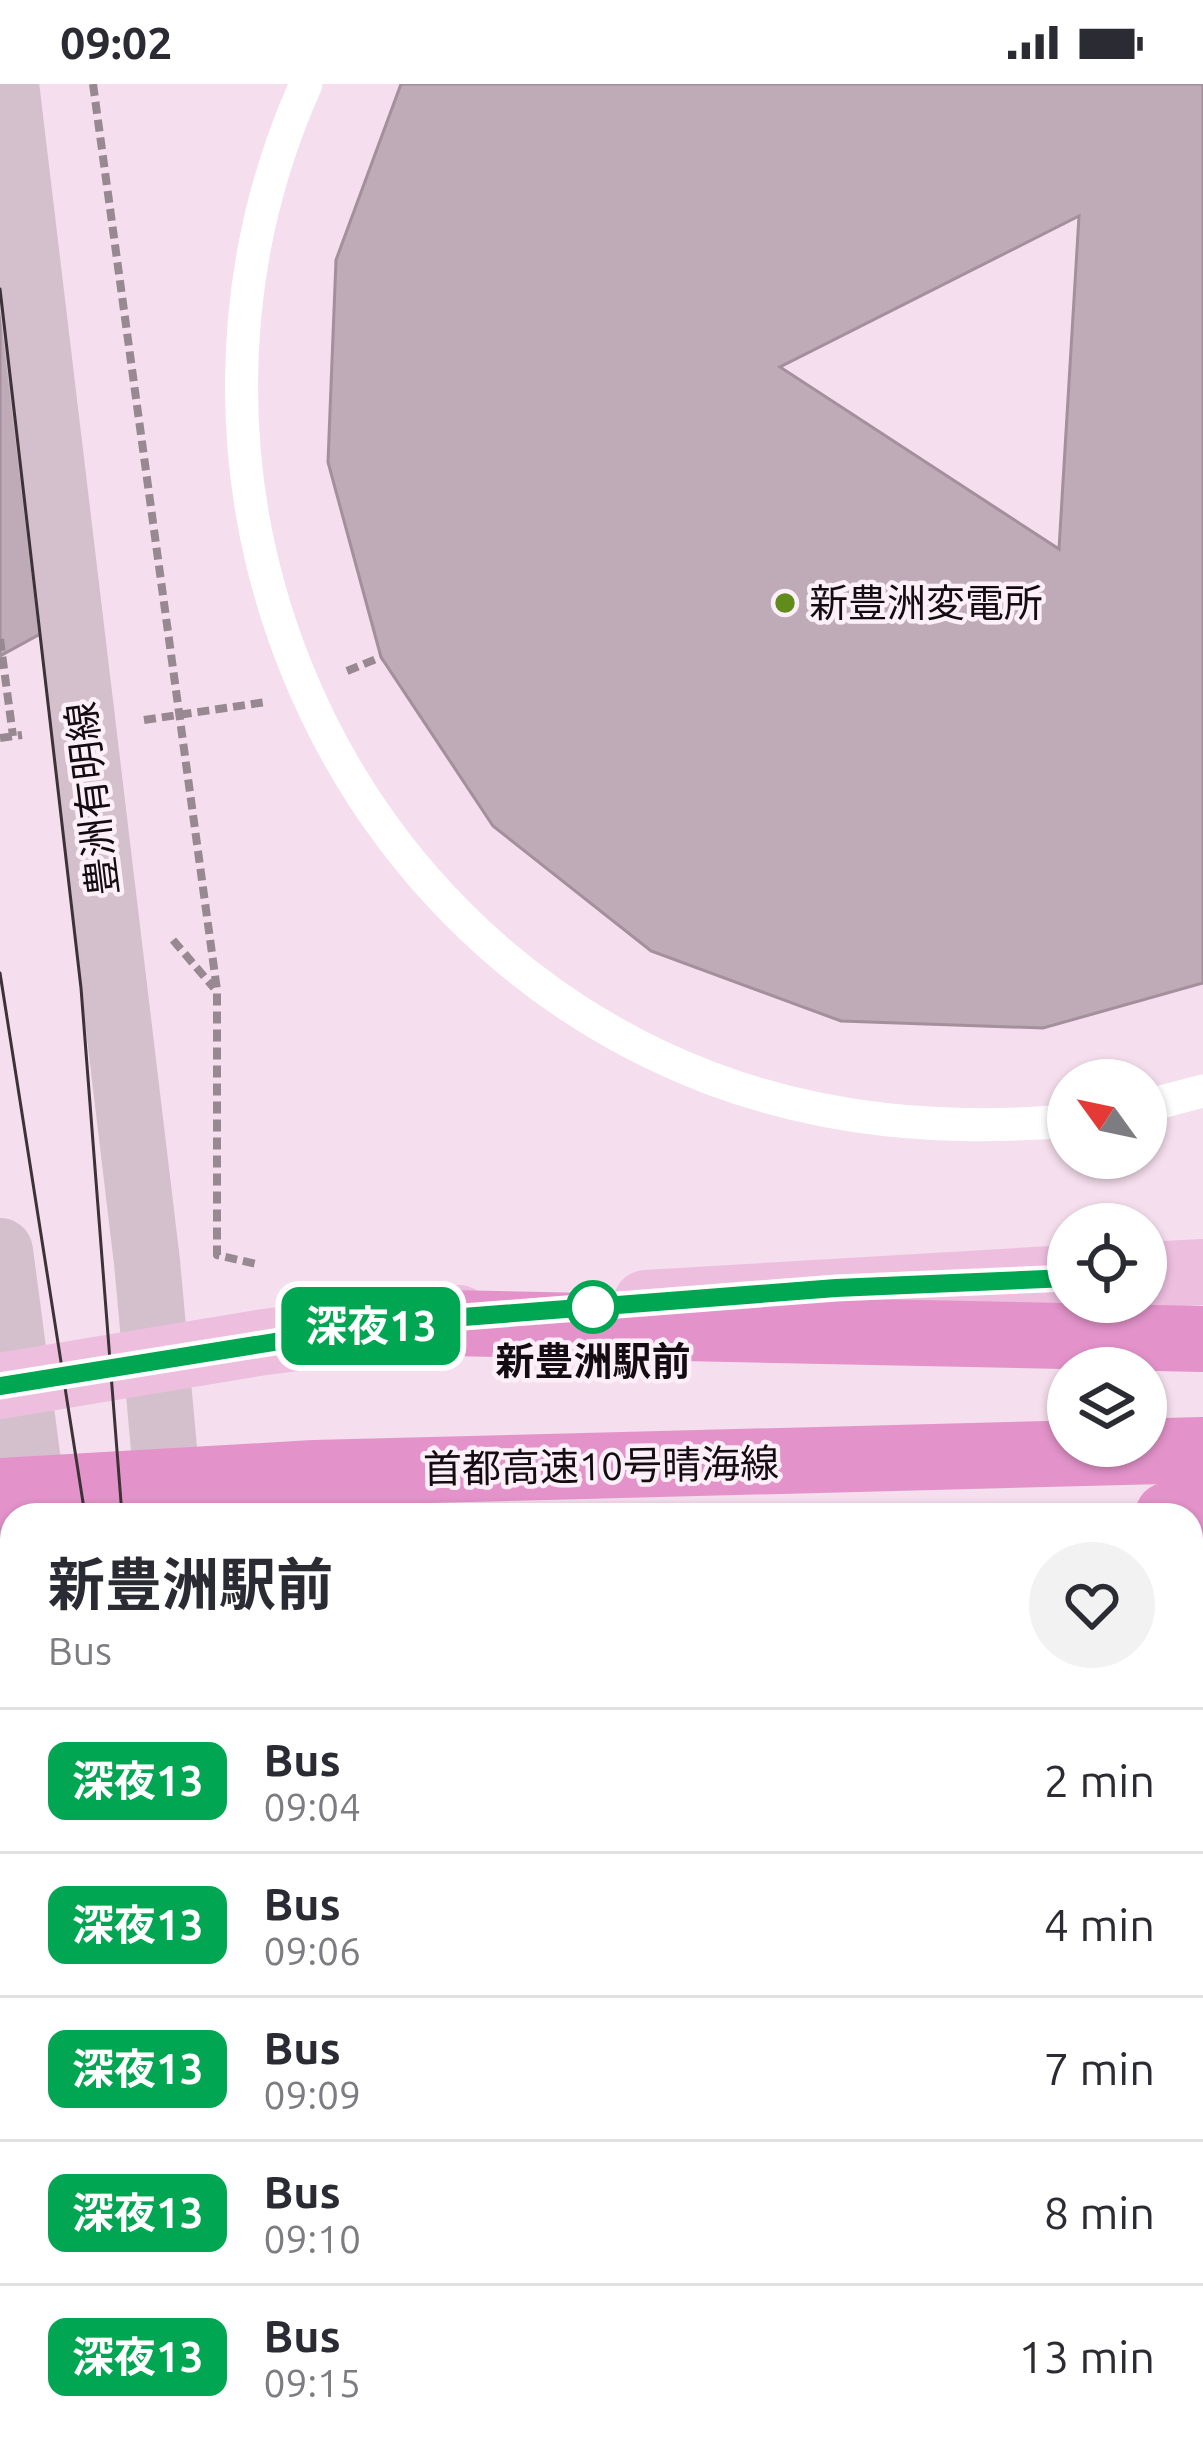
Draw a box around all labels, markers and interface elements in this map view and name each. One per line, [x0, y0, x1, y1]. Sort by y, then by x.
text: 09:02 [60, 17, 173, 68]
place label: 新豊洲変電所 [809, 581, 1043, 624]
marker: 新豊洲変電所 [772, 590, 798, 616]
street label: 豊洲有明線 [58, 700, 125, 898]
north arrow [1047, 1059, 1167, 1179]
map controls [1047, 1059, 1167, 1467]
button: locate [1047, 1203, 1167, 1323]
marker: 新豊洲駅前 [568, 1282, 618, 1332]
line badge: 深夜13 [287, 1287, 455, 1365]
text: 深夜13 [305, 1302, 437, 1349]
place label: 新豊洲駅前 [495, 1339, 691, 1382]
button: layers [1047, 1347, 1167, 1467]
street label: 首都高速10号晴海線 [423, 1441, 779, 1490]
button: heart [1029, 1542, 1155, 1668]
text: 新豊洲駅前 [48, 1552, 333, 1616]
text: Bus [48, 1629, 112, 1672]
text: Bus [263, 1734, 341, 1785]
text: 2 min [1044, 1755, 1155, 1806]
text: 深夜13 [72, 1757, 203, 1804]
text: 09:04 [263, 1785, 361, 1828]
text: Bus [263, 1878, 341, 1929]
text: 4 min [1044, 1899, 1155, 1950]
text: 深夜13 [72, 1901, 203, 1948]
text: 09:06 [263, 1929, 361, 1972]
text: Bus [263, 2022, 341, 2073]
text: 7 min [1044, 2043, 1155, 2094]
text: 深夜13 [72, 2045, 203, 2092]
text: 09:09 [263, 2073, 361, 2116]
text: Bus [263, 2166, 341, 2217]
text: 8 min [1044, 2187, 1155, 2238]
text: 深夜13 [72, 2189, 203, 2236]
text: 09:10 [263, 2217, 361, 2260]
text: Bus [263, 2310, 341, 2361]
text: 13 min [1018, 2331, 1155, 2382]
text: 深夜13 [72, 2333, 203, 2380]
text: 09:15 [263, 2361, 361, 2404]

